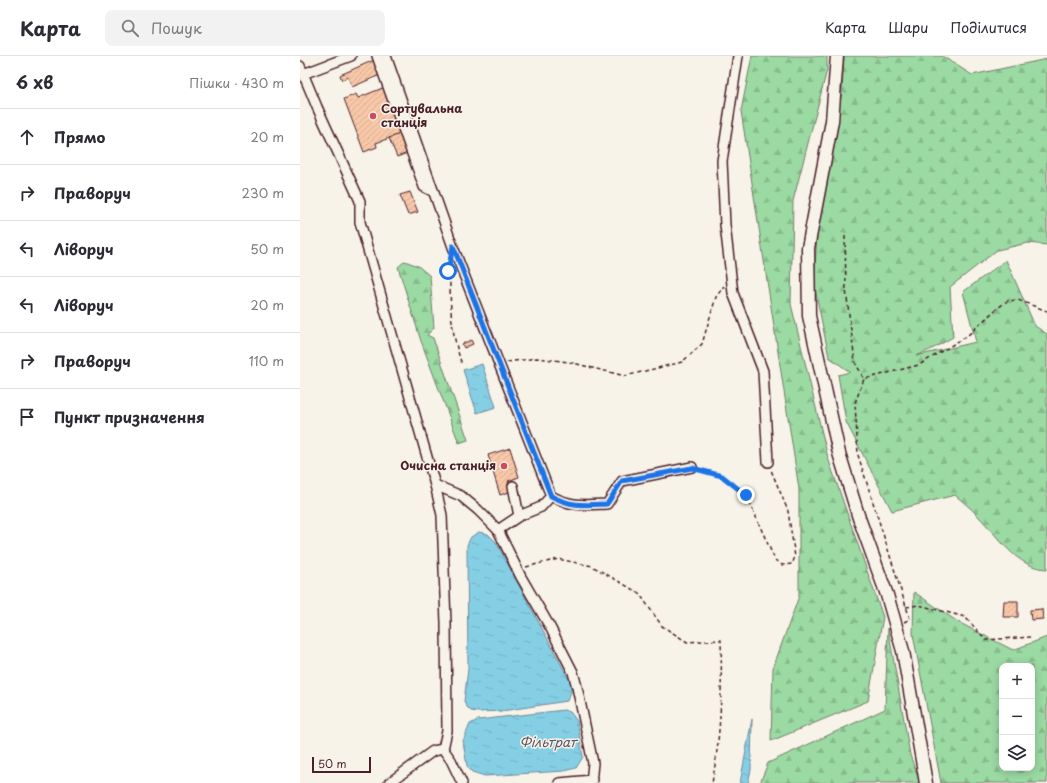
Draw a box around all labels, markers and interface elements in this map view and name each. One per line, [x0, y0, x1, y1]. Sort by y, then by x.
search box [105, 10, 385, 46]
text: Карта [20, 14, 81, 42]
text: Пошук [151, 16, 202, 39]
icon: search [119, 17, 141, 39]
text: Карта [825, 17, 866, 38]
text: Шари [888, 17, 928, 38]
text: Поділитися [950, 17, 1027, 38]
text: 6 хв [16, 69, 53, 95]
text: Пішки · 430 m [189, 73, 284, 92]
place label: Сортувальна станція [381, 99, 462, 131]
marker: Сортувальна станція [368, 111, 378, 121]
text: Прямо [54, 125, 105, 148]
icon: ahead [16, 126, 38, 148]
text: 20 m [250, 127, 284, 146]
text: Праворуч [54, 181, 131, 204]
icon: right [16, 182, 38, 204]
text: 230 m [242, 183, 284, 202]
text: Ліворуч [54, 237, 114, 260]
icon: left [16, 238, 38, 260]
text: 50 m [250, 239, 284, 258]
route start [439, 262, 457, 280]
text: Ліворуч [54, 293, 114, 316]
icon: left [16, 294, 38, 316]
text: 20 m [250, 295, 284, 314]
text: Праворуч [54, 349, 131, 372]
icon: right [16, 350, 38, 372]
text: 110 m [249, 351, 284, 370]
text: Пункт призначення [54, 405, 205, 428]
icon: arrive [16, 406, 38, 428]
place label: Очисна станція [400, 456, 496, 474]
marker: Очисна станція [499, 461, 509, 471]
route end [737, 486, 755, 504]
map controls [999, 663, 1035, 771]
button: + [999, 663, 1035, 699]
button: − [999, 699, 1035, 735]
water label: Фільтрат [520, 732, 579, 751]
button: layers [999, 735, 1035, 771]
scale bar [312, 755, 371, 774]
text: 50 m [318, 755, 347, 772]

